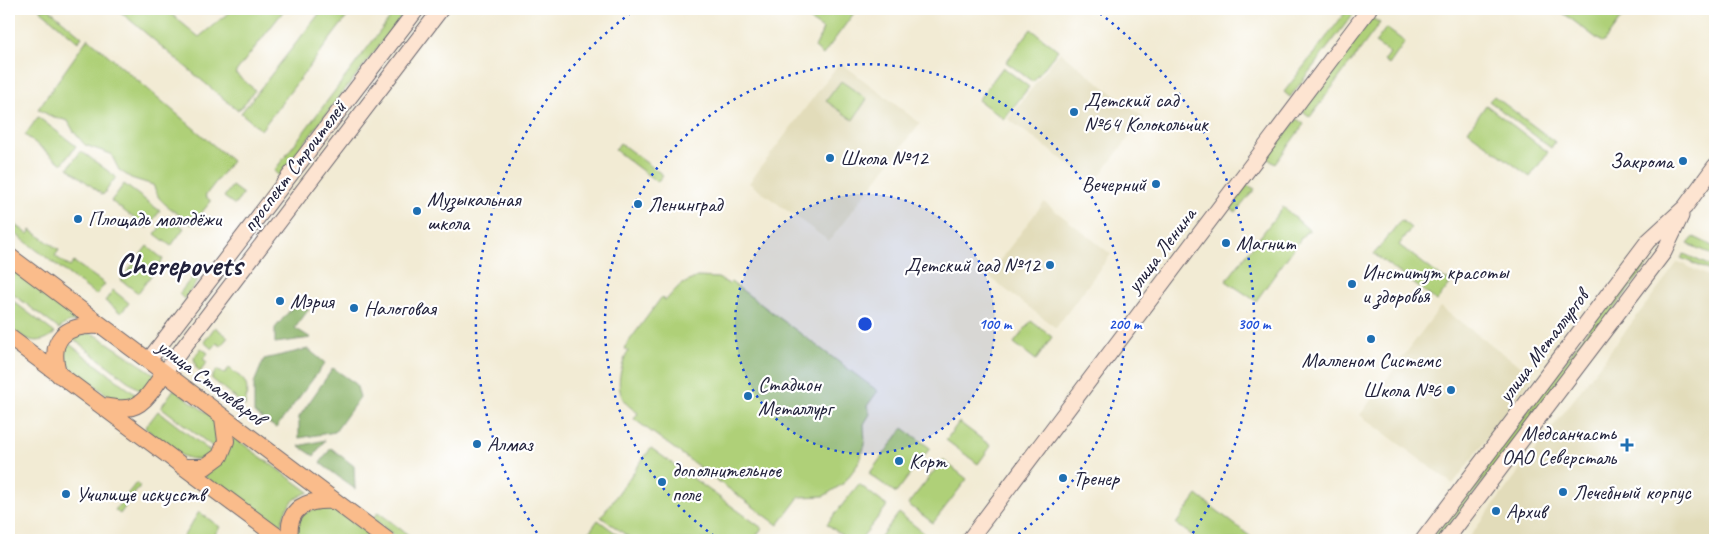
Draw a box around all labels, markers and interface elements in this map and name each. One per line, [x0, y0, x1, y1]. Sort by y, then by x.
place label: Детский сад №64 Колокольчик [1084, 87, 1209, 137]
street label: проспект Строителей [236, 94, 353, 237]
marker: Детский сад №64 Колокольчик [1068, 106, 1080, 118]
place label: Школа №12 [840, 145, 929, 171]
place label: Закрома [1610, 148, 1675, 174]
marker: Школа №12 [824, 152, 836, 164]
marker: Закрома [1677, 155, 1689, 167]
place label: Вечерний [1082, 171, 1147, 197]
marker: Вечерний [1150, 178, 1162, 190]
place label: Музыкальная школа [427, 186, 522, 236]
place label: Ленинград [648, 191, 725, 217]
marker: Ленинград [632, 198, 644, 210]
street label: улица Ленина [1119, 200, 1203, 299]
marker: Музыкальная школа [411, 205, 423, 217]
place label: Площадь молодёжи [88, 206, 222, 232]
marker: Площадь молодёжи [72, 213, 84, 225]
place label: Магнит [1236, 230, 1297, 256]
marker: Магнит [1220, 237, 1232, 249]
district label: Cherepovets [116, 245, 245, 284]
place label: Детский сад №12 [905, 252, 1042, 278]
marker: Детский сад №12 [1044, 259, 1056, 271]
place label: Институт красоты и здоровья [1362, 259, 1510, 310]
marker: Институт красоты и здоровья [1346, 278, 1358, 290]
street label: улица Металлургов [1491, 281, 1596, 409]
place label: Мэрия [290, 288, 335, 314]
marker: Мэрия [274, 295, 286, 307]
place label: Налоговая [364, 295, 437, 321]
marker: Налоговая [348, 302, 360, 314]
centre of rings [856, 315, 874, 333]
text: 100 m [979, 315, 1013, 334]
text: 200 m [1109, 315, 1143, 334]
text: 300 m [1238, 315, 1272, 334]
street label: улица Сталеваров [151, 332, 274, 434]
marker: Малленом Системс [1365, 333, 1377, 345]
place label: Малленом Системс [1301, 347, 1442, 373]
place label: Стадион Металлург [758, 371, 836, 421]
place label: Школа №6 [1363, 377, 1442, 403]
marker: Школа №6 [1445, 384, 1457, 396]
marker: Стадион Металлург [742, 390, 754, 402]
place label: Медсанчасть ОАО Северсталь [1502, 420, 1618, 470]
place label: Алмаз [487, 431, 534, 457]
marker: Алмаз [471, 438, 483, 450]
marker: Медсанчасть ОАО Северсталь [1620, 438, 1634, 452]
place label: Корт [909, 448, 948, 474]
marker: Корт [893, 455, 905, 467]
place label: дополнительное поле [672, 457, 782, 507]
place label: Тренер [1073, 465, 1121, 491]
marker: Тренер [1057, 472, 1069, 484]
marker: дополнительное поле [656, 476, 668, 488]
place label: Лечебный корпус [1573, 479, 1692, 505]
place label: Училище искусств [76, 481, 210, 507]
marker: Лечебный корпус [1557, 486, 1569, 498]
marker: Училище искусств [60, 488, 72, 500]
place label: Архив [1506, 498, 1550, 524]
marker: Архив [1490, 505, 1502, 517]

